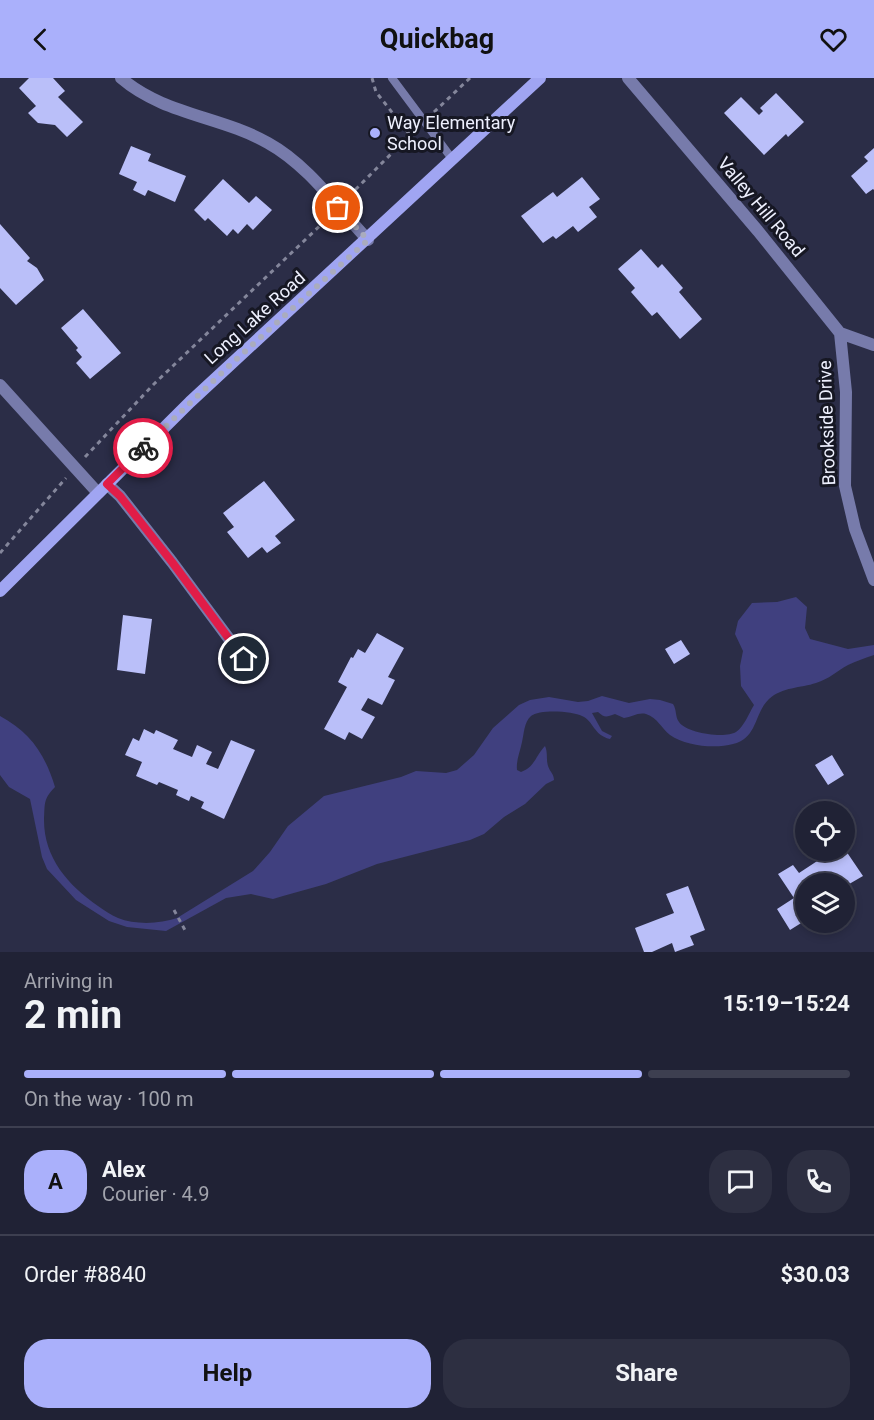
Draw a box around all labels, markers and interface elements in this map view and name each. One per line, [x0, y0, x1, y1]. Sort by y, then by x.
icon: back [24, 23, 57, 56]
text: Quickbag [380, 23, 494, 55]
icon: heart [817, 23, 850, 56]
place label: Way Elementary School [387, 112, 516, 154]
marker: Way Elementary School [368, 126, 382, 140]
street label: Valley Hill Road [714, 153, 809, 261]
pin [312, 182, 363, 233]
icon: bag [321, 191, 354, 224]
street label: Long Lake Road [200, 267, 309, 368]
street label: Brookside Drive [814, 360, 839, 486]
courier [113, 418, 173, 478]
icon: bike [127, 432, 160, 465]
pin [218, 633, 269, 684]
icon: home [227, 642, 260, 675]
map controls [795, 801, 855, 933]
button: locate [795, 801, 855, 861]
button: layers [795, 873, 855, 933]
text: Arriving in [24, 969, 113, 993]
text: 15:19–15:24 [723, 991, 850, 1016]
text: 2 min [24, 992, 122, 1038]
text: On the way · 100 m [24, 1087, 193, 1111]
button: chat [709, 1150, 772, 1213]
button: phone [787, 1150, 850, 1213]
text: Alex [102, 1157, 146, 1182]
text: A [48, 1169, 63, 1194]
text: Courier · 4.9 [102, 1182, 209, 1206]
text: Order #8840 [24, 1262, 146, 1287]
text: $30.03 [781, 1262, 850, 1287]
button: Help [24, 1339, 431, 1408]
button: Share [443, 1339, 850, 1408]

